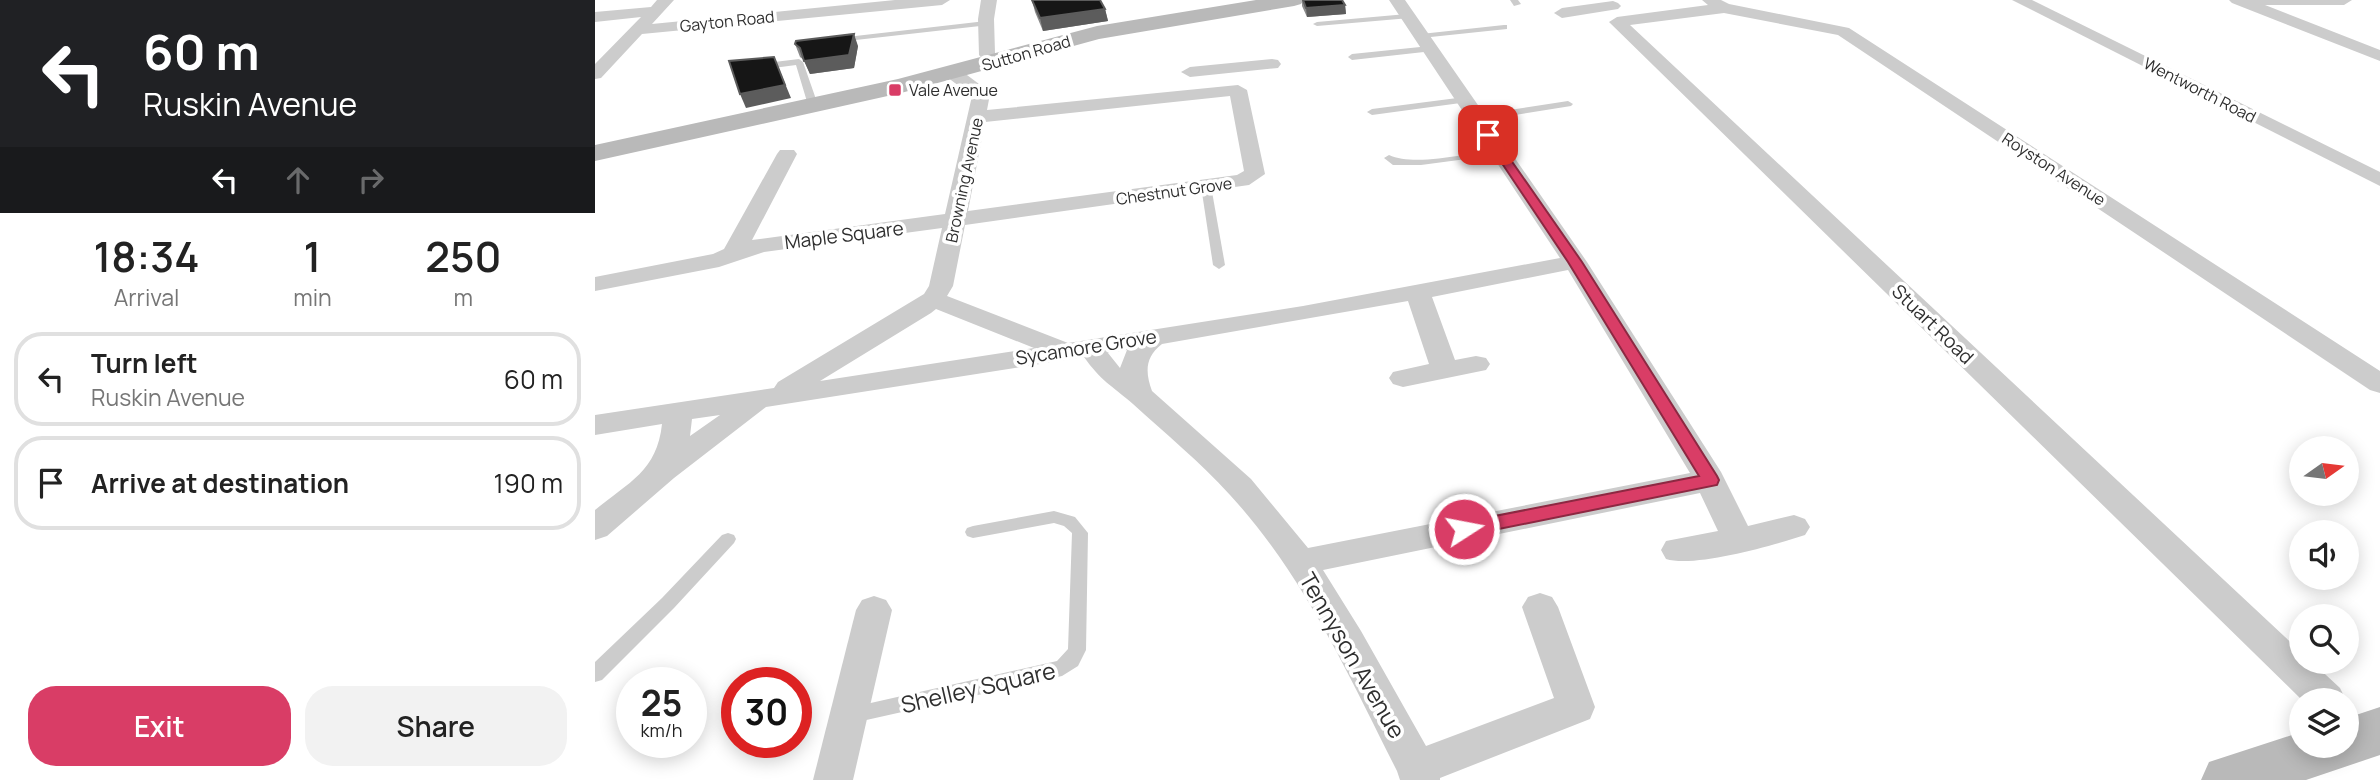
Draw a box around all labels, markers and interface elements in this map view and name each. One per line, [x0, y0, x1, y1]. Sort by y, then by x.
street label: Gayton Road [679, 5, 775, 37]
text: 60 m [143, 18, 260, 85]
icon: left [28, 28, 119, 119]
street label: Sutton Road [979, 30, 1073, 76]
street label: Wentworth Road [2140, 52, 2260, 128]
place label: Vale Avenue [909, 79, 998, 101]
text: Ruskin Avenue [143, 82, 357, 126]
marker: Vale Avenue [887, 82, 903, 98]
pin [1458, 105, 1518, 165]
street label: Browning Avenue [940, 116, 988, 244]
icon: arrive [1469, 116, 1507, 154]
street label: Royston Avenue [1998, 127, 2110, 211]
icon: left [206, 161, 244, 199]
icon: ahead [279, 161, 317, 199]
icon: right [352, 161, 390, 199]
street label: Chestnut Grove [1115, 172, 1233, 210]
street label: Maple Square [783, 215, 905, 255]
text: 18:34 [94, 227, 200, 285]
text: 1 [304, 227, 321, 285]
text: 250 [425, 227, 501, 285]
street label: Stuart Road [1886, 278, 1980, 370]
text: Arrival [114, 281, 179, 313]
text: min [293, 281, 332, 313]
text: m [454, 281, 473, 313]
street label: Sycamore Grove [1014, 323, 1158, 371]
text: Turn left [91, 345, 198, 381]
icon: left [32, 360, 70, 398]
text: 60 m [504, 361, 563, 397]
text: Ruskin Avenue [91, 381, 245, 413]
north arrow [2289, 436, 2359, 506]
map controls [2289, 436, 2359, 758]
icon: arrive [32, 464, 70, 502]
text: Arrive at destination [91, 465, 349, 501]
text: 190 m [494, 465, 563, 501]
position arrow [1427, 492, 1501, 566]
button: sound [2289, 520, 2359, 590]
street label: Tennyson Avenue [1292, 566, 1414, 744]
button: search [2289, 604, 2359, 674]
street label: Shelley Square [898, 654, 1058, 720]
speed limit sign: 30 [721, 667, 812, 758]
text: 25 [641, 679, 682, 727]
button: Exit [28, 686, 291, 766]
button: Share [305, 686, 567, 766]
button: layers [2289, 688, 2359, 758]
text: km/h [641, 718, 682, 742]

